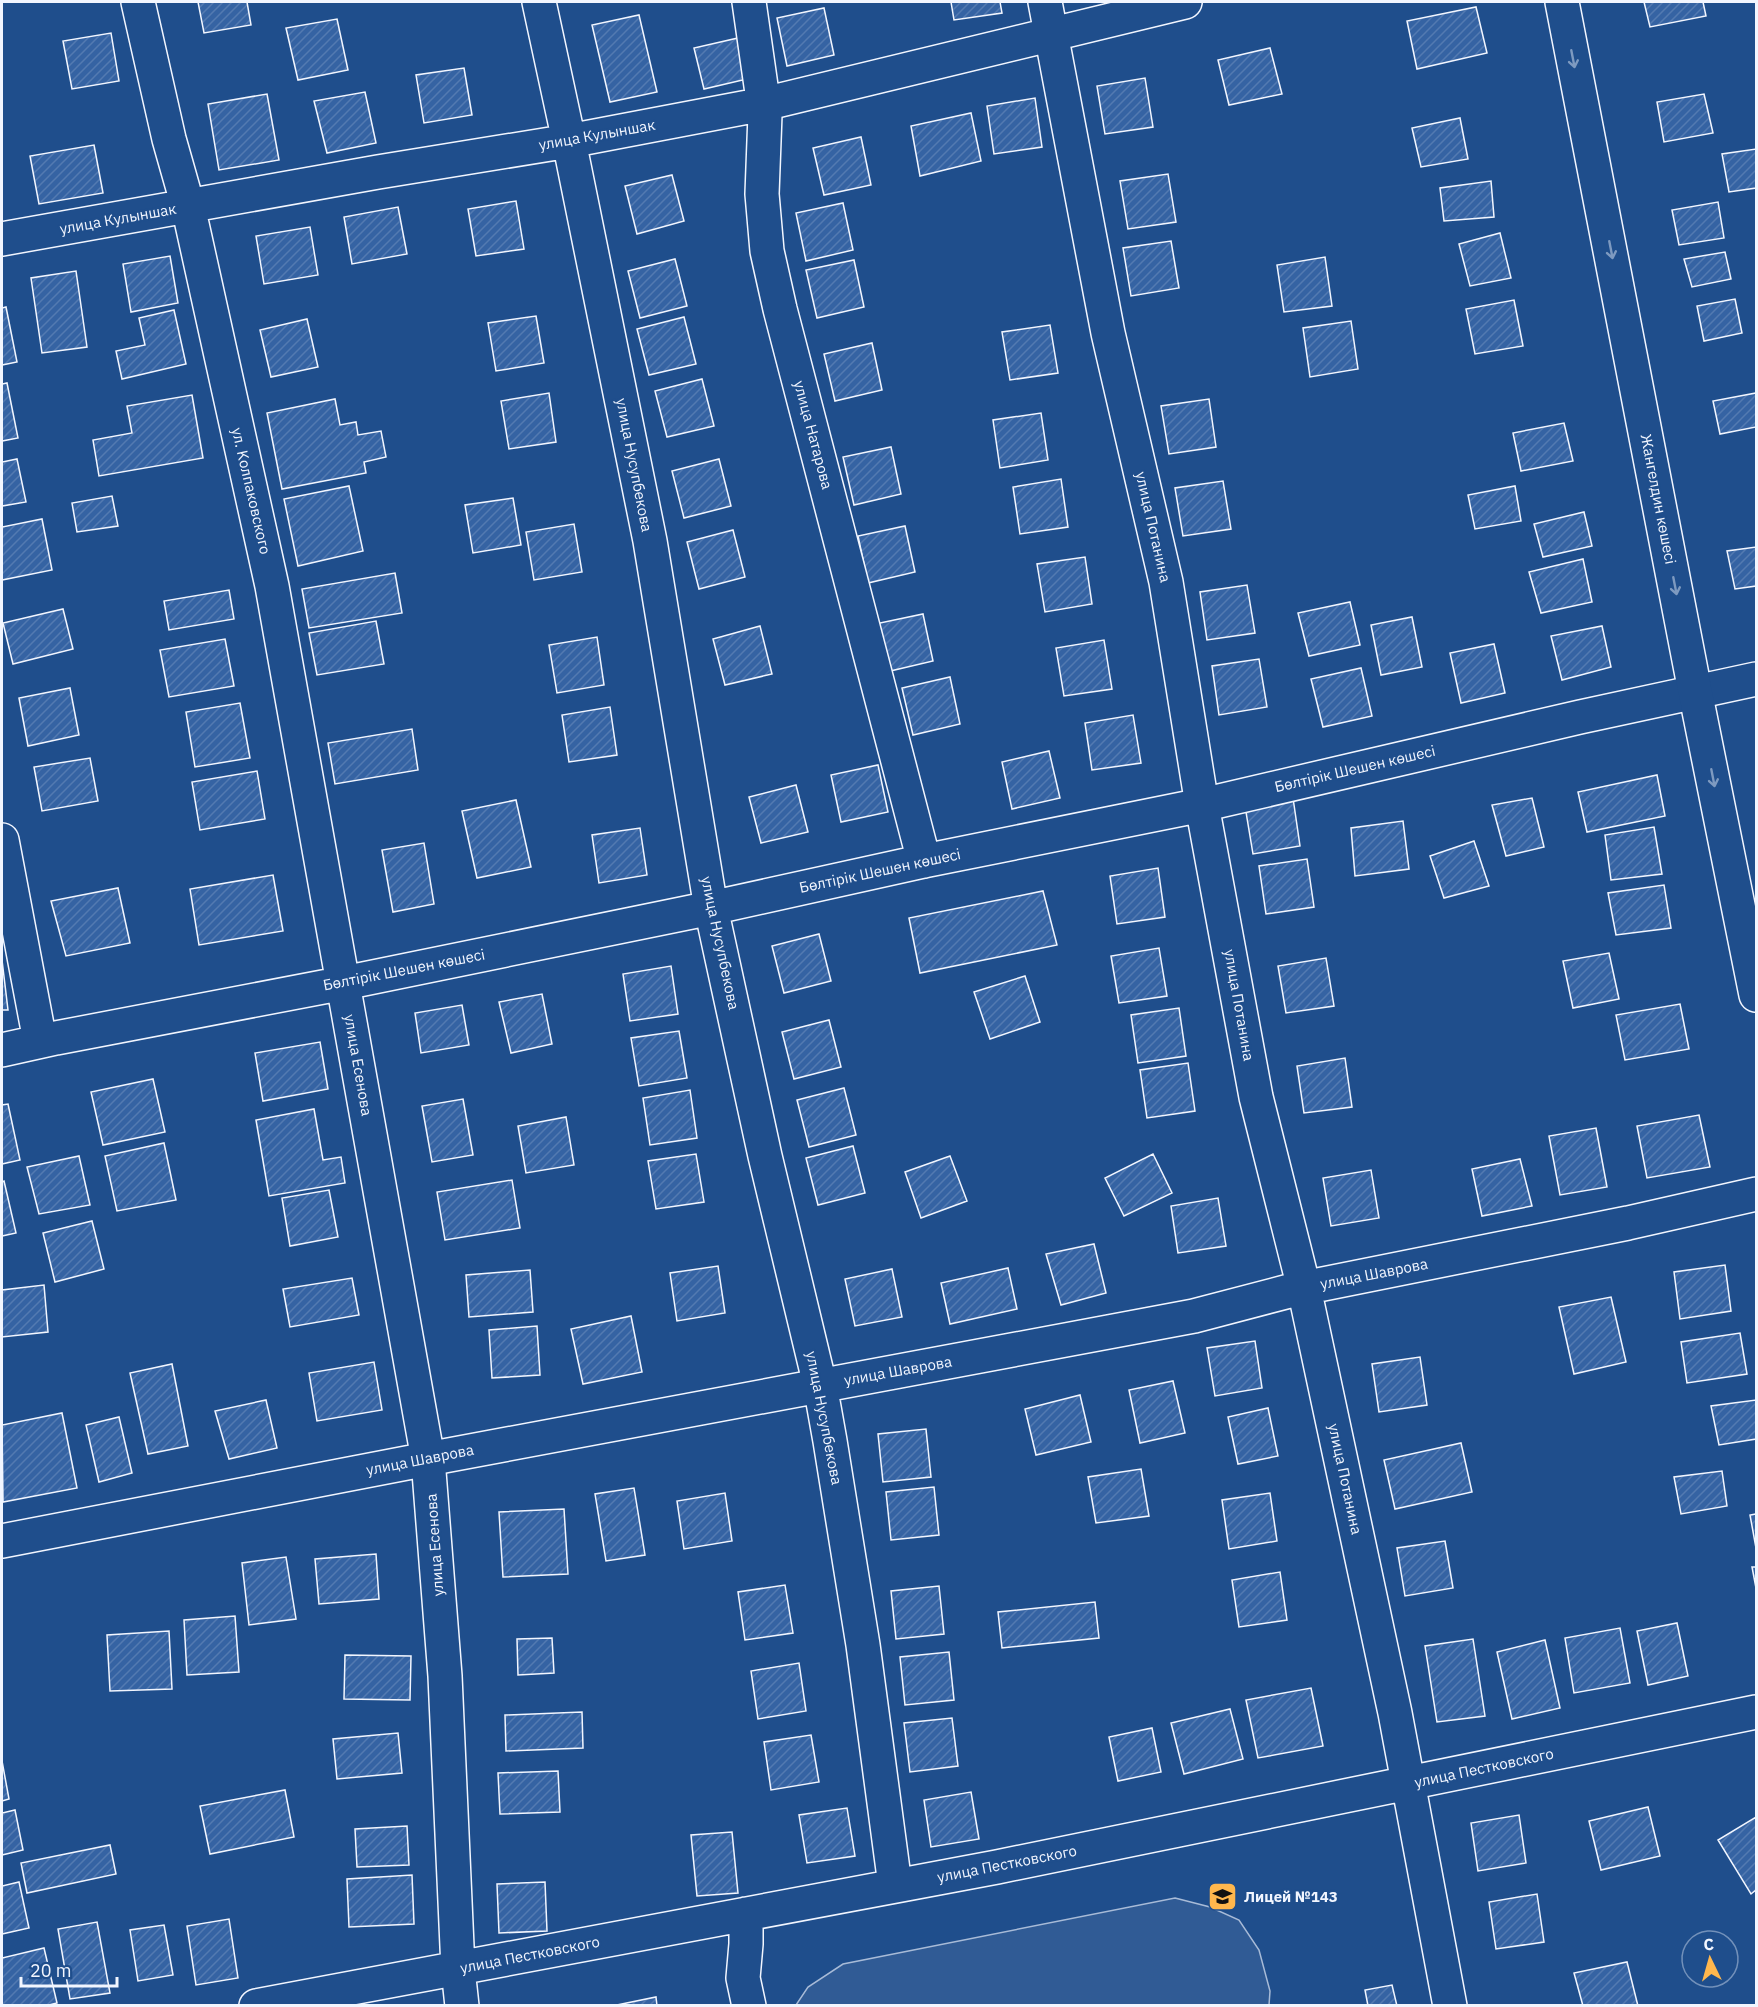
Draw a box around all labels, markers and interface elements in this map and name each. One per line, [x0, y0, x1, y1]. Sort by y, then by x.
one-way arrow [1568, 49, 1579, 68]
street label: улица Кулыншак [537, 115, 657, 154]
street label: улица Кулыншак [58, 199, 178, 238]
one-way arrow [1606, 240, 1617, 260]
street label: улица Натарова [790, 378, 837, 491]
street label: улица Нусупбекова [612, 396, 657, 533]
street label: ул. Kолпаковского [228, 426, 275, 556]
street label: Жангелдин көшесі [1637, 432, 1680, 566]
street label: улица Потанина [1132, 470, 1175, 584]
one-way arrow [1670, 576, 1681, 595]
street label: Бөлтірік Шешен көшесі [1273, 741, 1437, 796]
one-way arrow [1708, 767, 1719, 787]
street label: Бөлтірік Шешен көшесі [797, 844, 962, 897]
street label: улица Нусупбекова [697, 874, 744, 1011]
street label: Бөлтірік Шешен көшесі [321, 944, 486, 995]
street label: улица Потанина [1220, 948, 1259, 1062]
street label: улица Есенова [340, 1013, 377, 1117]
street label: улица Шаврова [1318, 1254, 1429, 1293]
street label: улица Нусупбекова [802, 1349, 847, 1486]
street label: улица Шаврова [842, 1352, 953, 1389]
street label: улица Потанина [1324, 1422, 1367, 1536]
street label: улица Шаврова [364, 1440, 475, 1479]
street label: улица Есенова [421, 1493, 448, 1597]
street label: улица Пестковского [1413, 1743, 1555, 1792]
street label: улица Пестковского [936, 1841, 1078, 1886]
school or university icon: Лицей №143 [1207, 1881, 1239, 1913]
place label: Лицей №143 [1244, 1887, 1338, 1906]
north arrow [1680, 1929, 1740, 1989]
street label: улица Пестковского [459, 1932, 601, 1977]
text: С [1703, 1934, 1715, 1954]
scale bar [21, 1950, 117, 1988]
text: 20 m [30, 1959, 72, 1982]

